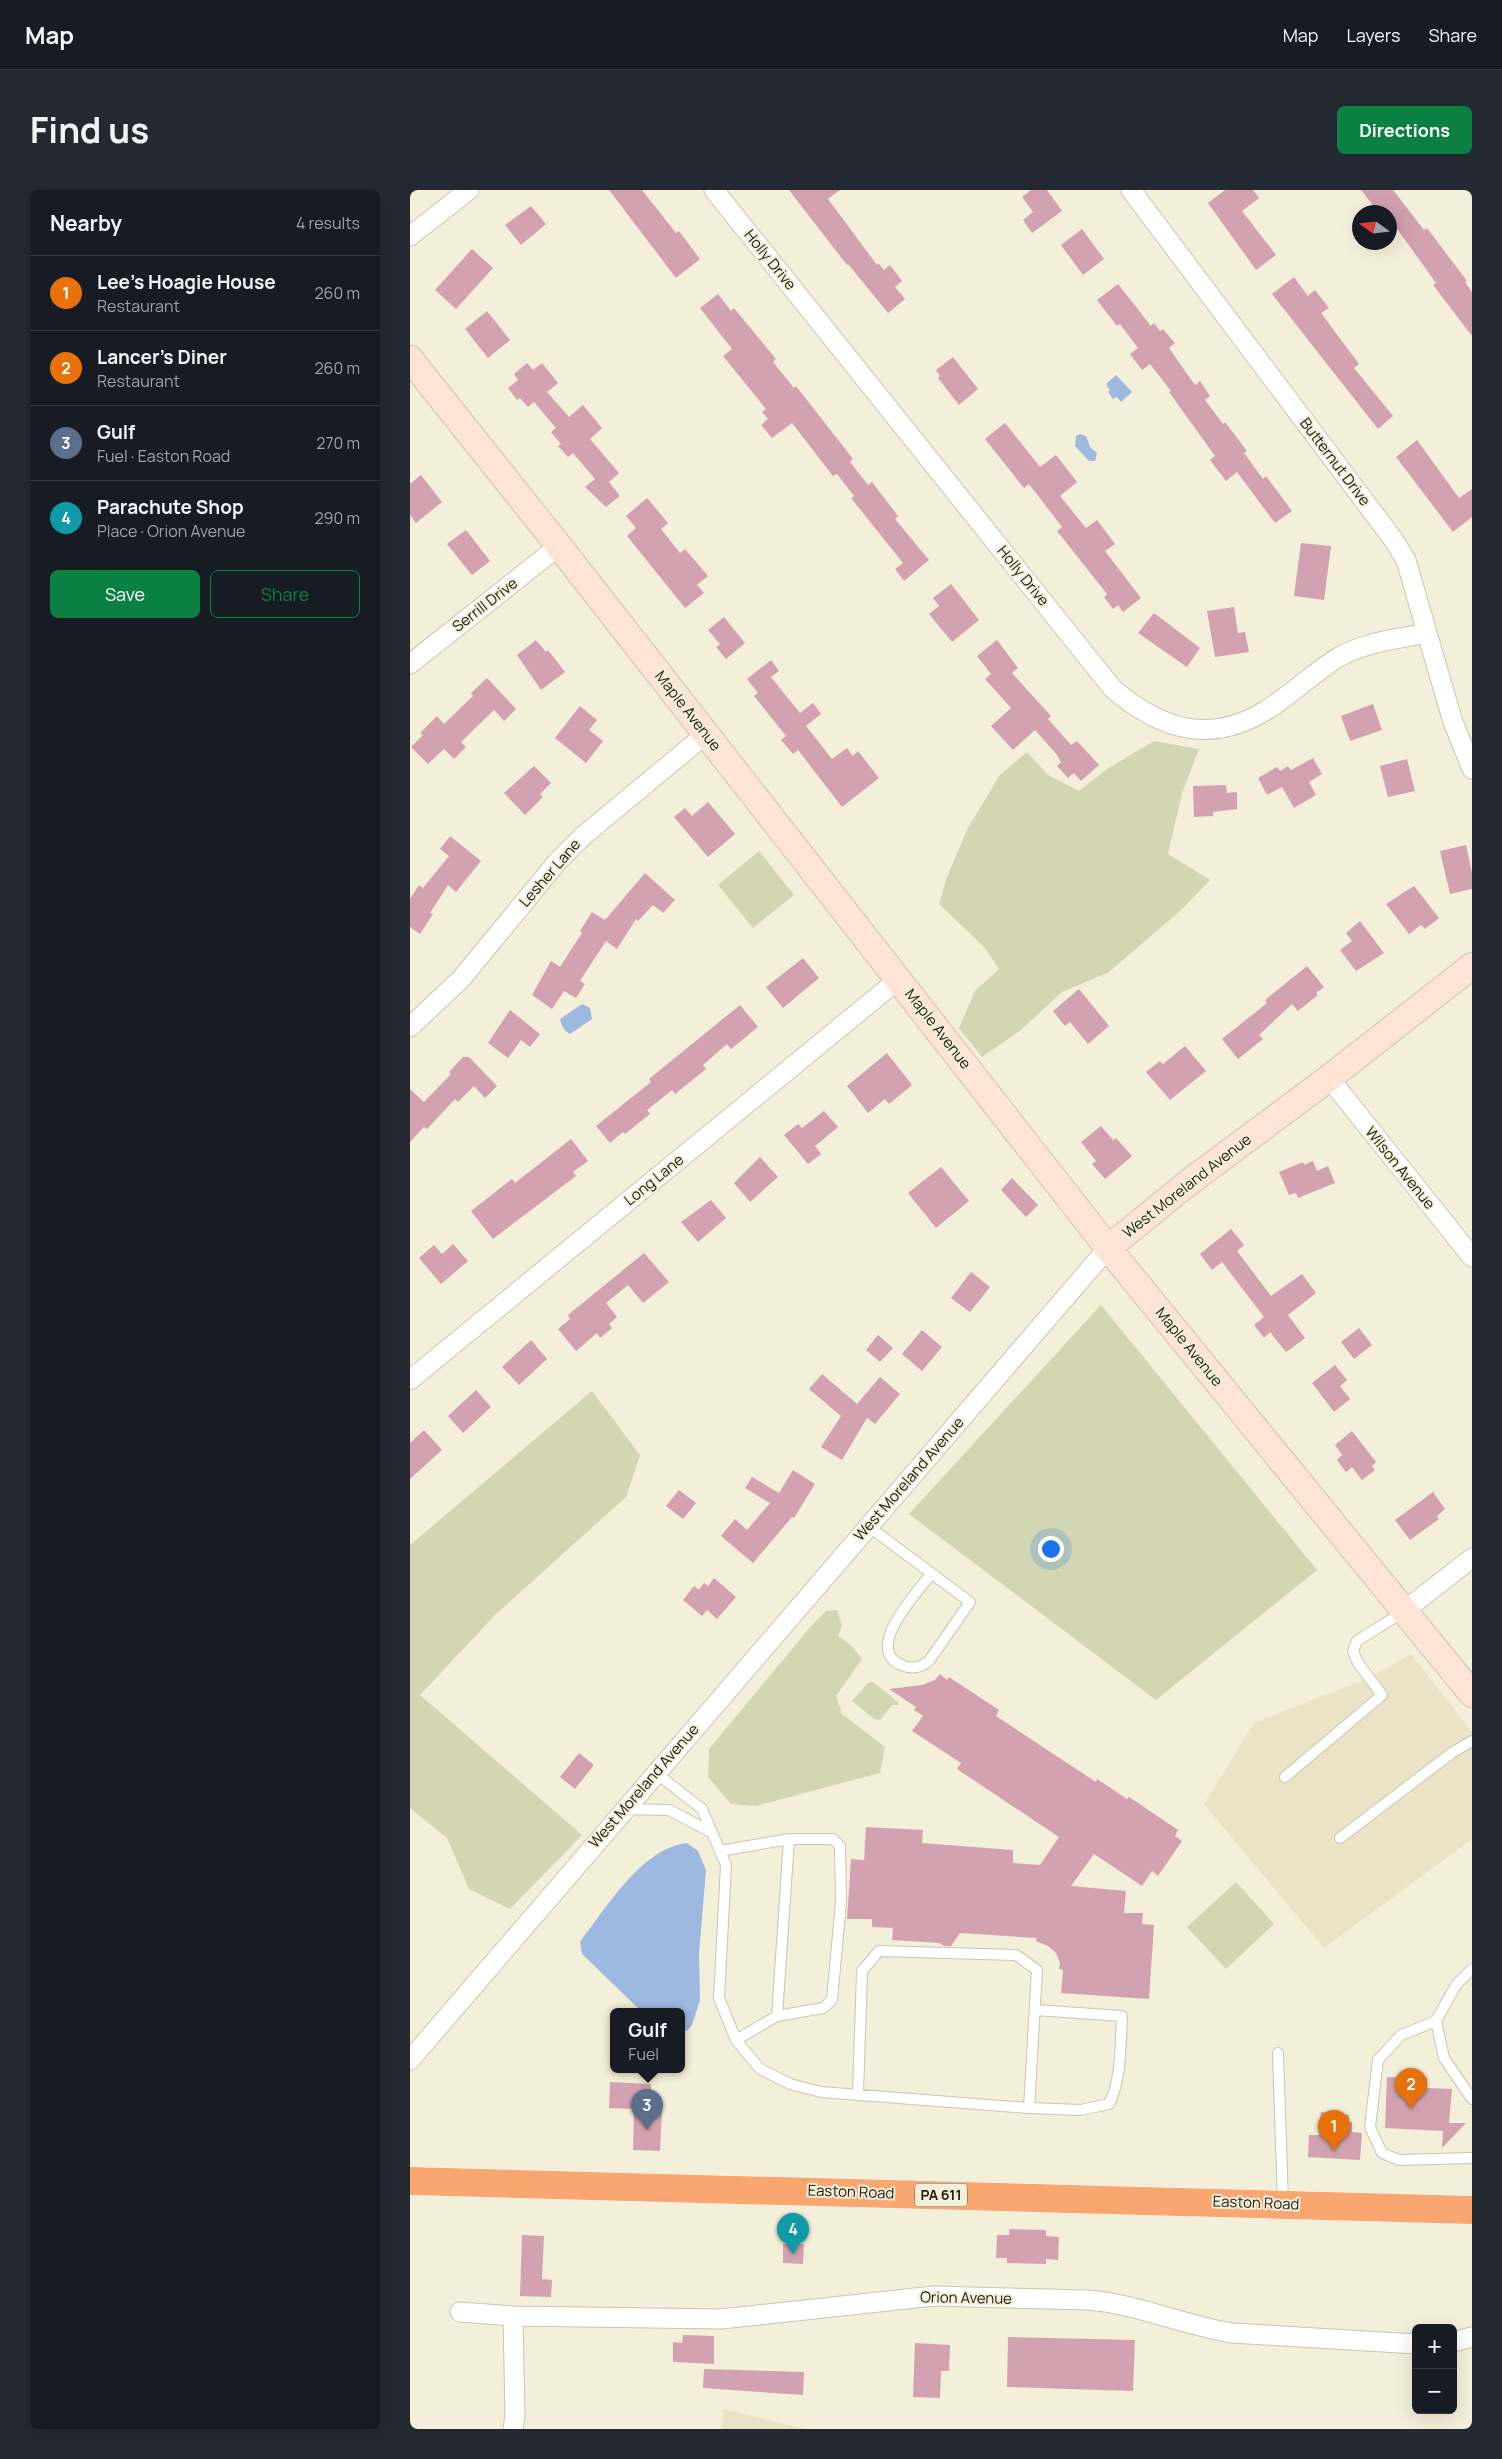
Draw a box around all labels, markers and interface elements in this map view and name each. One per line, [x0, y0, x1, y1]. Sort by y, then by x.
text: Map [25, 18, 74, 51]
text: Map [1283, 23, 1318, 47]
text: Layers [1346, 23, 1400, 47]
text: Share [1428, 23, 1477, 47]
text: Find us [30, 106, 149, 154]
button: Directions [1337, 106, 1472, 154]
north arrow [1352, 205, 1397, 250]
text: Nearby [50, 209, 122, 237]
text: 4 results [296, 212, 360, 234]
street label: Holly Drive [740, 225, 801, 294]
text: Lee's Hoagie House [97, 269, 276, 295]
text: 1 [62, 282, 70, 304]
text: 260 m [314, 282, 360, 304]
text: Restaurant [97, 295, 180, 317]
text: Lancer's Diner [97, 344, 227, 370]
text: 2 [61, 357, 71, 379]
text: 260 m [314, 357, 360, 379]
text: Restaurant [97, 370, 180, 392]
street label: Butternut Drive [1295, 413, 1376, 510]
text: Gulf [97, 419, 135, 445]
text: 3 [61, 432, 71, 454]
text: 270 m [316, 432, 360, 454]
text: Fuel · Easton Road [97, 445, 230, 467]
text: Parachute Shop [97, 494, 244, 520]
text: 4 [61, 507, 71, 529]
text: 290 m [314, 507, 360, 529]
text: Place · Orion Avenue [97, 520, 245, 542]
street label: Holly Drive [993, 541, 1054, 610]
button: Save [50, 570, 200, 618]
button: Share [210, 570, 360, 618]
street label: Serrill Drive [448, 572, 522, 637]
street label: Maple Avenue [650, 666, 726, 755]
street label: Lesher Lane [514, 834, 585, 911]
street label: Maple Avenue [900, 984, 976, 1073]
street label: Wilson Avenue [1361, 1122, 1440, 1214]
street label: West Moreland Avenue [1118, 1128, 1256, 1243]
street label: Long Lane [620, 1149, 688, 1210]
street label: Maple Avenue [1151, 1303, 1228, 1391]
street label: West Moreland Avenue [849, 1412, 969, 1545]
your location [1038, 1536, 1064, 1562]
street label: West Moreland Avenue [584, 1719, 704, 1852]
popup [610, 2008, 685, 2073]
text: Gulf [628, 2017, 667, 2043]
text: Fuel [628, 2043, 659, 2065]
pin: 2 [1395, 2068, 1427, 2109]
pin: 3 [631, 2089, 663, 2130]
pin: 1 [1318, 2110, 1350, 2151]
street label: Easton Road [807, 2179, 895, 2204]
road number: PA 611 [915, 2184, 967, 2206]
street label: Easton Road [1212, 2190, 1300, 2215]
pin: 4 [777, 2213, 809, 2254]
street label: Orion Avenue [920, 2286, 1012, 2309]
map controls [1412, 2324, 1457, 2414]
button: + [1412, 2324, 1457, 2369]
button: − [1412, 2369, 1457, 2414]

